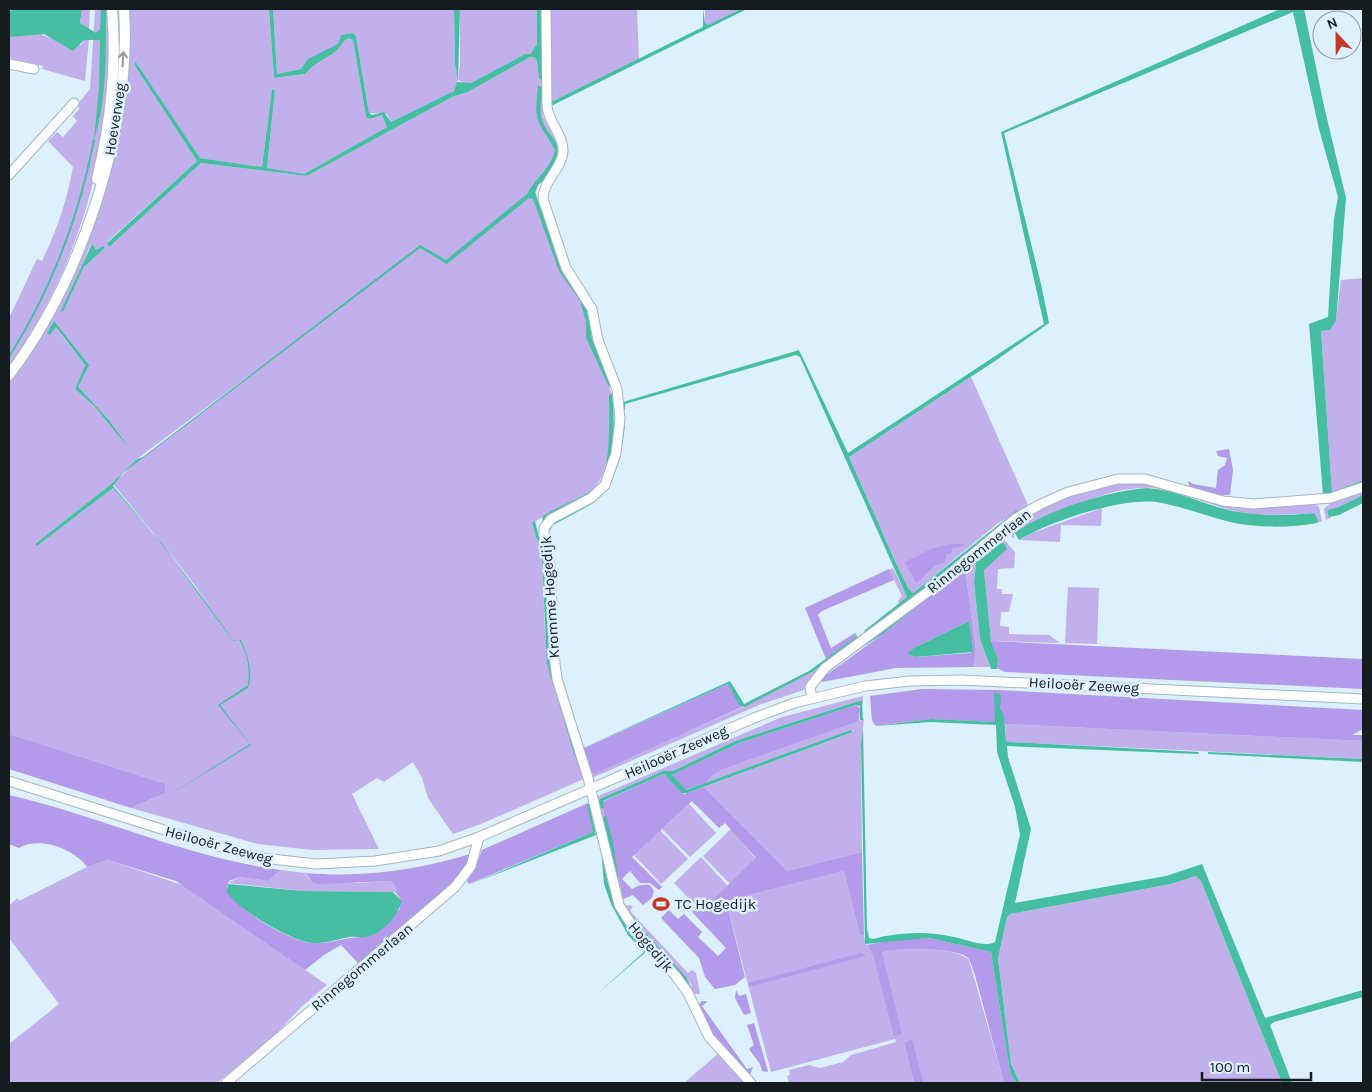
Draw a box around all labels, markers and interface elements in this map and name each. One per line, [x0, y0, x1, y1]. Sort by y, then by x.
north arrow [1312, 10, 1362, 60]
text: N [1324, 14, 1340, 33]
one-way arrow [118, 52, 127, 68]
street label: Hoeverweg [100, 81, 130, 157]
street label: Rinnegommerlaan [923, 505, 1035, 597]
street label: Kromme Hogedijk [537, 535, 563, 659]
street label: Heilooër Zeeweg [1028, 673, 1140, 697]
street label: Heilooër Zeeweg [622, 721, 731, 783]
street label: Heilooër Zeeweg [163, 822, 275, 868]
sports icon: TC Hogedijk [651, 894, 671, 914]
place label: TC Hogedijk [675, 895, 756, 913]
street label: Hogedijk [625, 918, 677, 976]
street label: Rinnegommerlaan [308, 919, 416, 1015]
scale bar [1202, 1050, 1311, 1082]
text: 100 m [1210, 1058, 1250, 1076]

